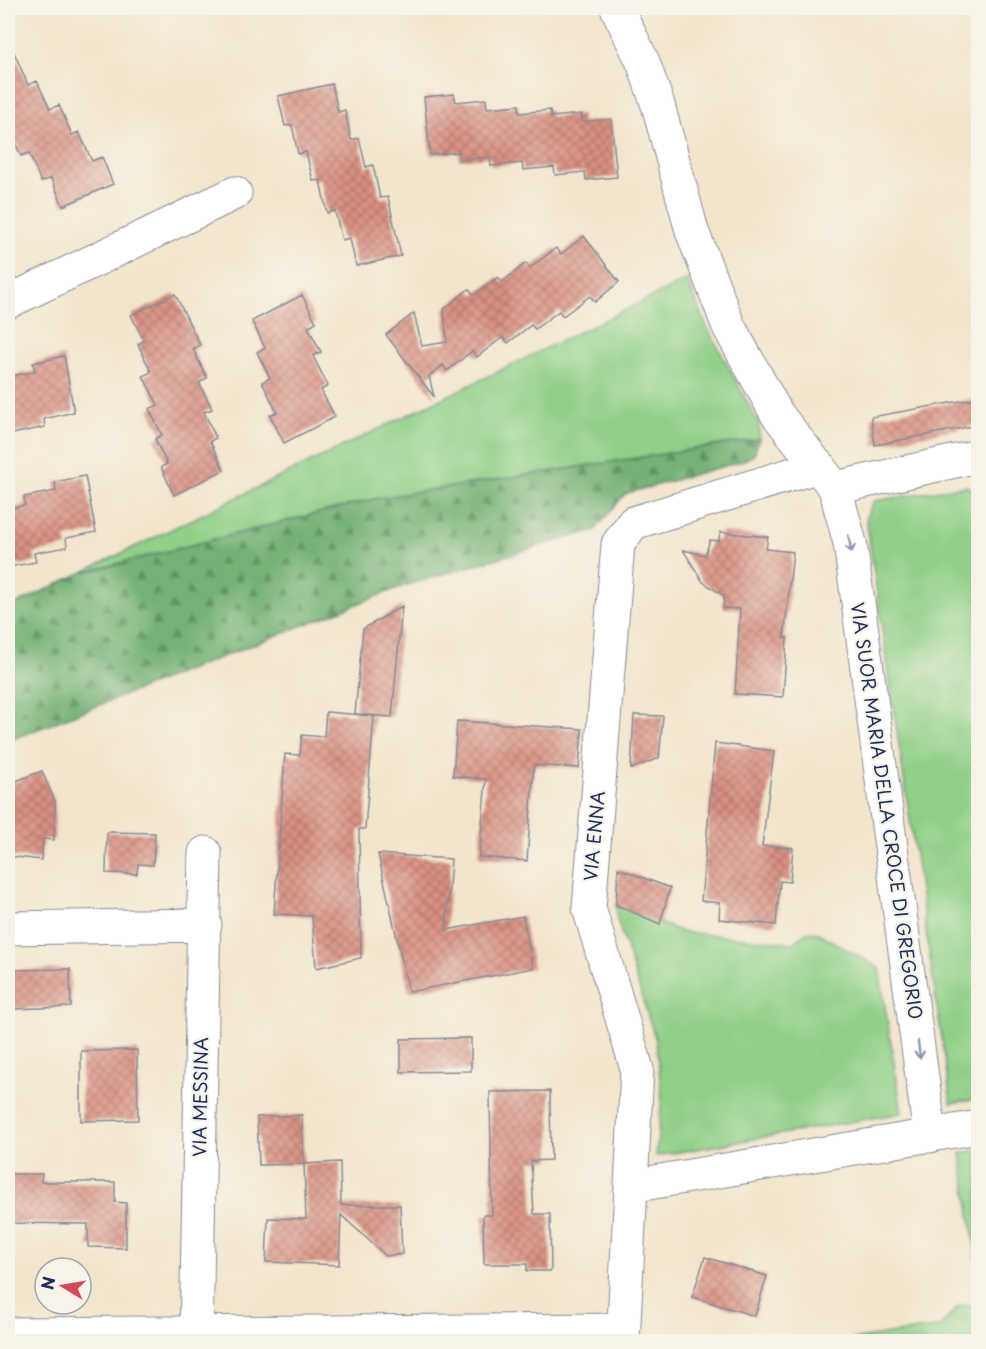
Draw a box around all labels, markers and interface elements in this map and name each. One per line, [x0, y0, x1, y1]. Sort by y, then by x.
one-way arrow [845, 534, 856, 554]
street label: VIA SUOR MARIA DELLA CROCE DI GREGORIO [845, 601, 930, 1021]
street label: VIA ENNA [576, 790, 611, 882]
street label: VIA MESSINA [185, 1037, 214, 1157]
one-way arrow [913, 1039, 924, 1059]
north arrow [33, 1256, 93, 1316]
text: N [34, 1274, 60, 1291]

